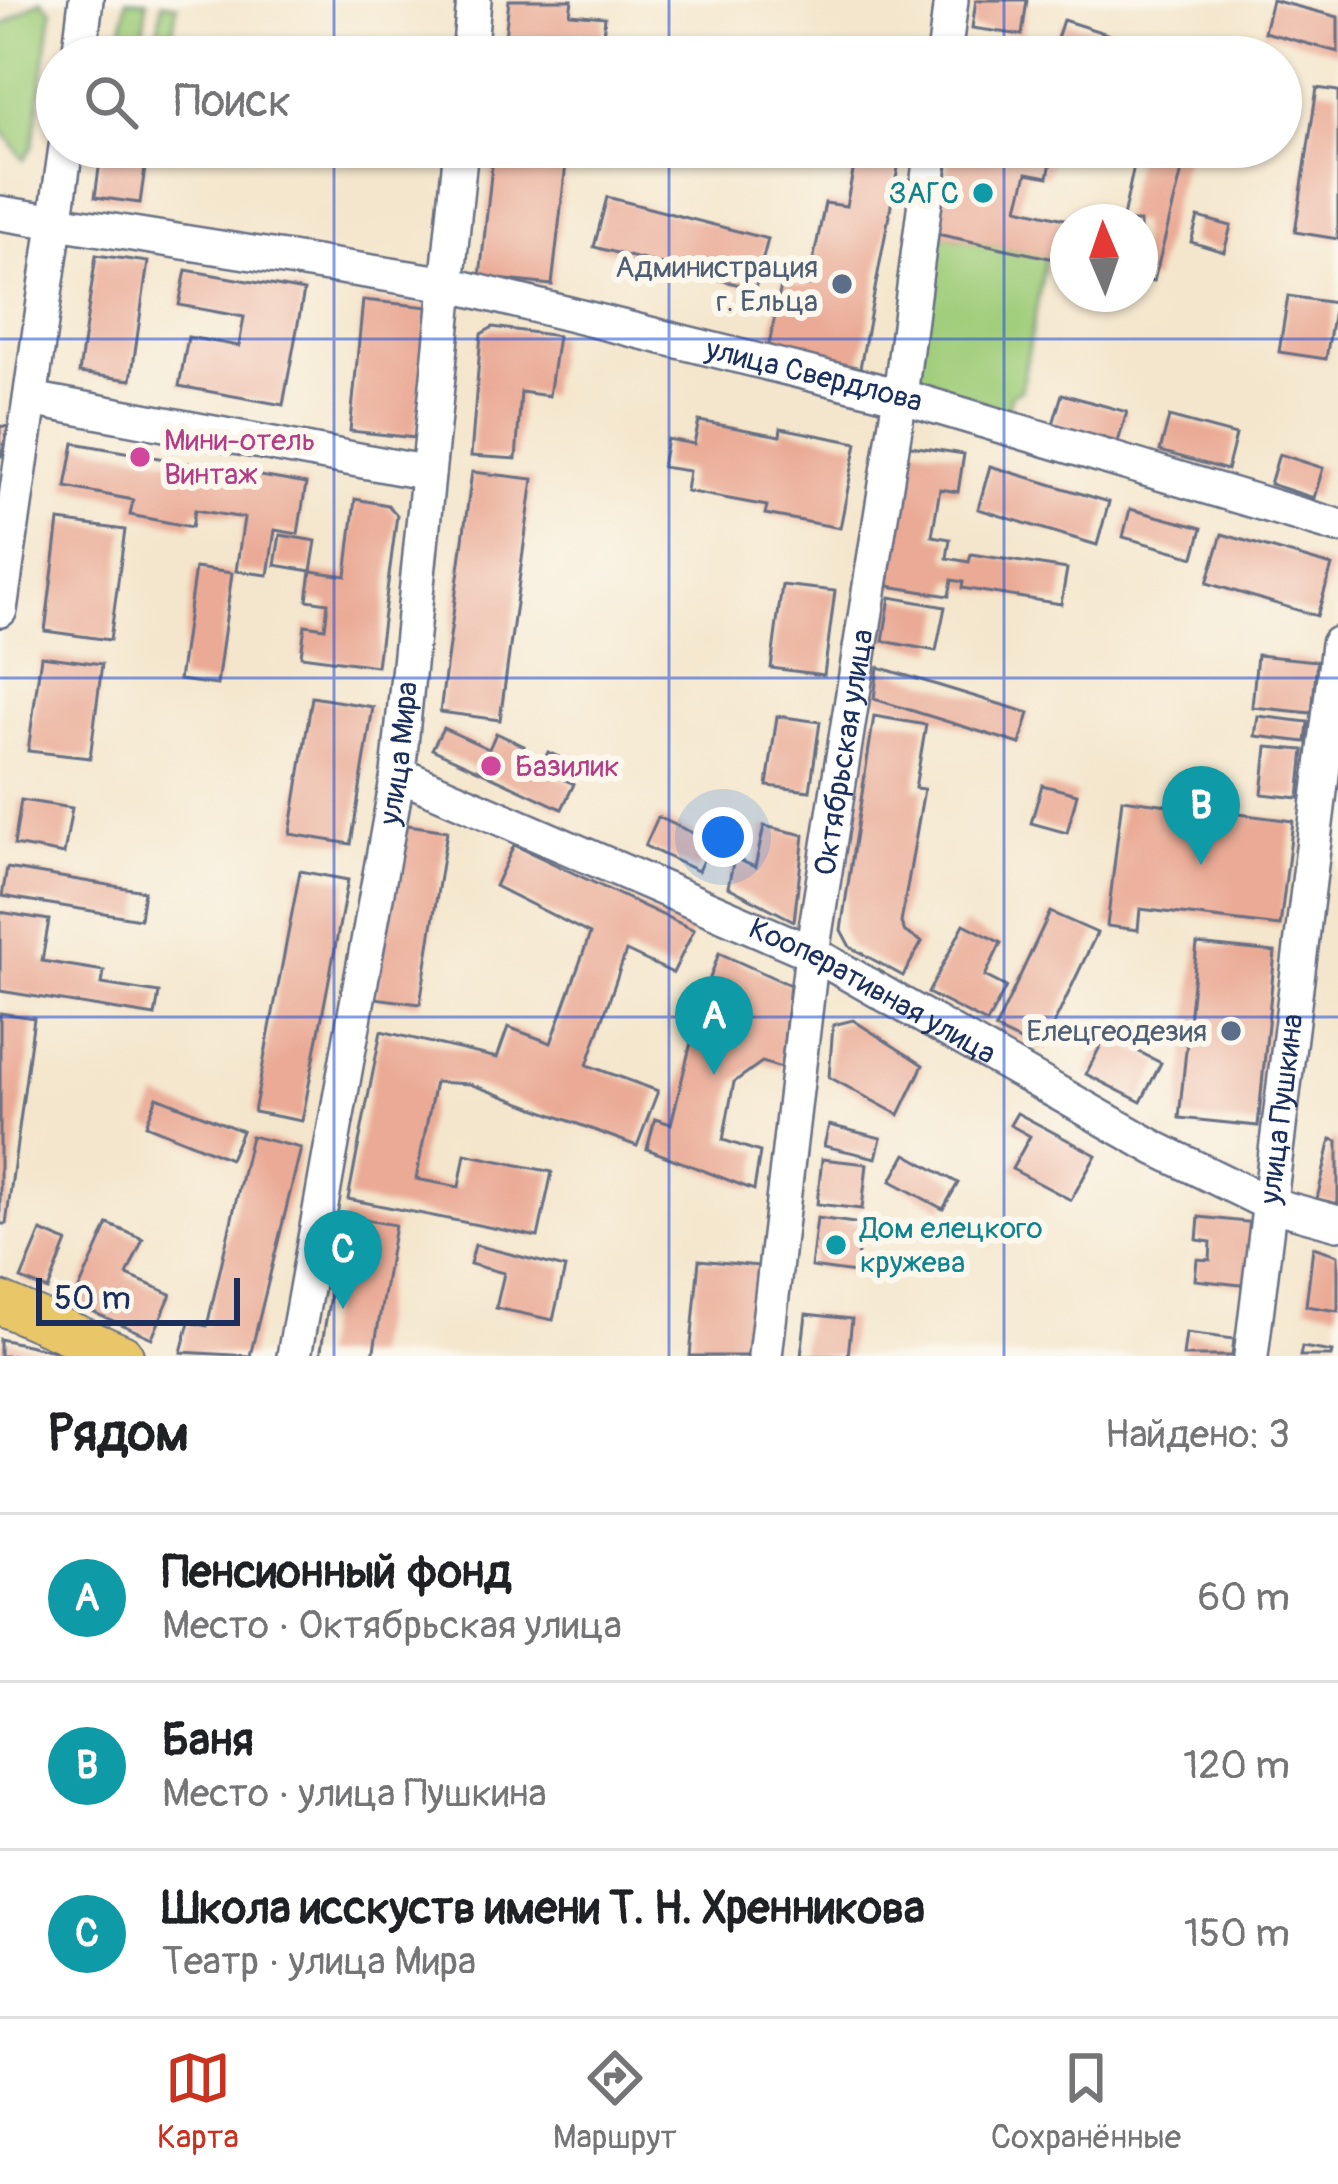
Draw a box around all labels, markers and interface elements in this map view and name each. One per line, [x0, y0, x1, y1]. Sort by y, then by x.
search box [36, 36, 1302, 168]
icon: search [78, 69, 144, 135]
text: Поиск [174, 74, 291, 130]
place label: ЗАГС [889, 175, 959, 212]
marker: ЗАГС [970, 180, 996, 206]
north arrow [1050, 204, 1158, 312]
place label: Администрация г. Ельца [615, 249, 818, 320]
marker: Администрация г. Ельца [829, 271, 855, 297]
street label: улица Свердлова [701, 330, 927, 421]
place label: Мини-отель Винтаж [164, 422, 316, 493]
marker: Мини-отель Винтаж [127, 444, 153, 470]
street label: Октябрьская улица [807, 626, 882, 878]
street label: улица Мира [371, 680, 426, 829]
place label: Базилик [515, 748, 619, 785]
marker: Базилик [478, 753, 504, 779]
pin: B [1162, 766, 1240, 865]
your location [693, 807, 753, 867]
street label: Кооперативная улица [743, 910, 1002, 1073]
pin: A [675, 976, 753, 1075]
street label: улица Пушкина [1252, 1012, 1312, 1207]
place label: Елецгеодезия [1026, 1013, 1207, 1050]
marker: Елецгеодезия [1218, 1018, 1244, 1044]
pin: C [304, 1210, 382, 1309]
place label: Дом елецкого кружева [859, 1210, 1043, 1281]
marker: Дом елецкого кружева [823, 1232, 849, 1258]
scale bar [36, 1272, 240, 1325]
text: 50 m [54, 1278, 131, 1319]
text: Рядом [48, 1402, 189, 1466]
text: Найдено: 3 [1105, 1410, 1290, 1459]
text: Пенсионный фонд [162, 1545, 511, 1601]
text: A [74, 1573, 100, 1622]
text: 60 m [1198, 1573, 1290, 1622]
text: Место · Октябрьская улица [162, 1601, 622, 1650]
text: Баня [162, 1713, 254, 1769]
text: B [76, 1741, 98, 1790]
text: 120 m [1183, 1741, 1290, 1790]
text: Место · улица Пушкина [162, 1769, 547, 1818]
text: Школа исскуств имени Т. Н. Хренникова [162, 1881, 925, 1937]
text: C [75, 1909, 99, 1958]
text: 150 m [1184, 1909, 1290, 1958]
text: Театр · улица Мира [162, 1937, 476, 1986]
tab: Карта [157, 2045, 239, 2158]
tab: Маршрут [553, 2045, 677, 2158]
tab: Сохранённые [991, 2045, 1181, 2158]

